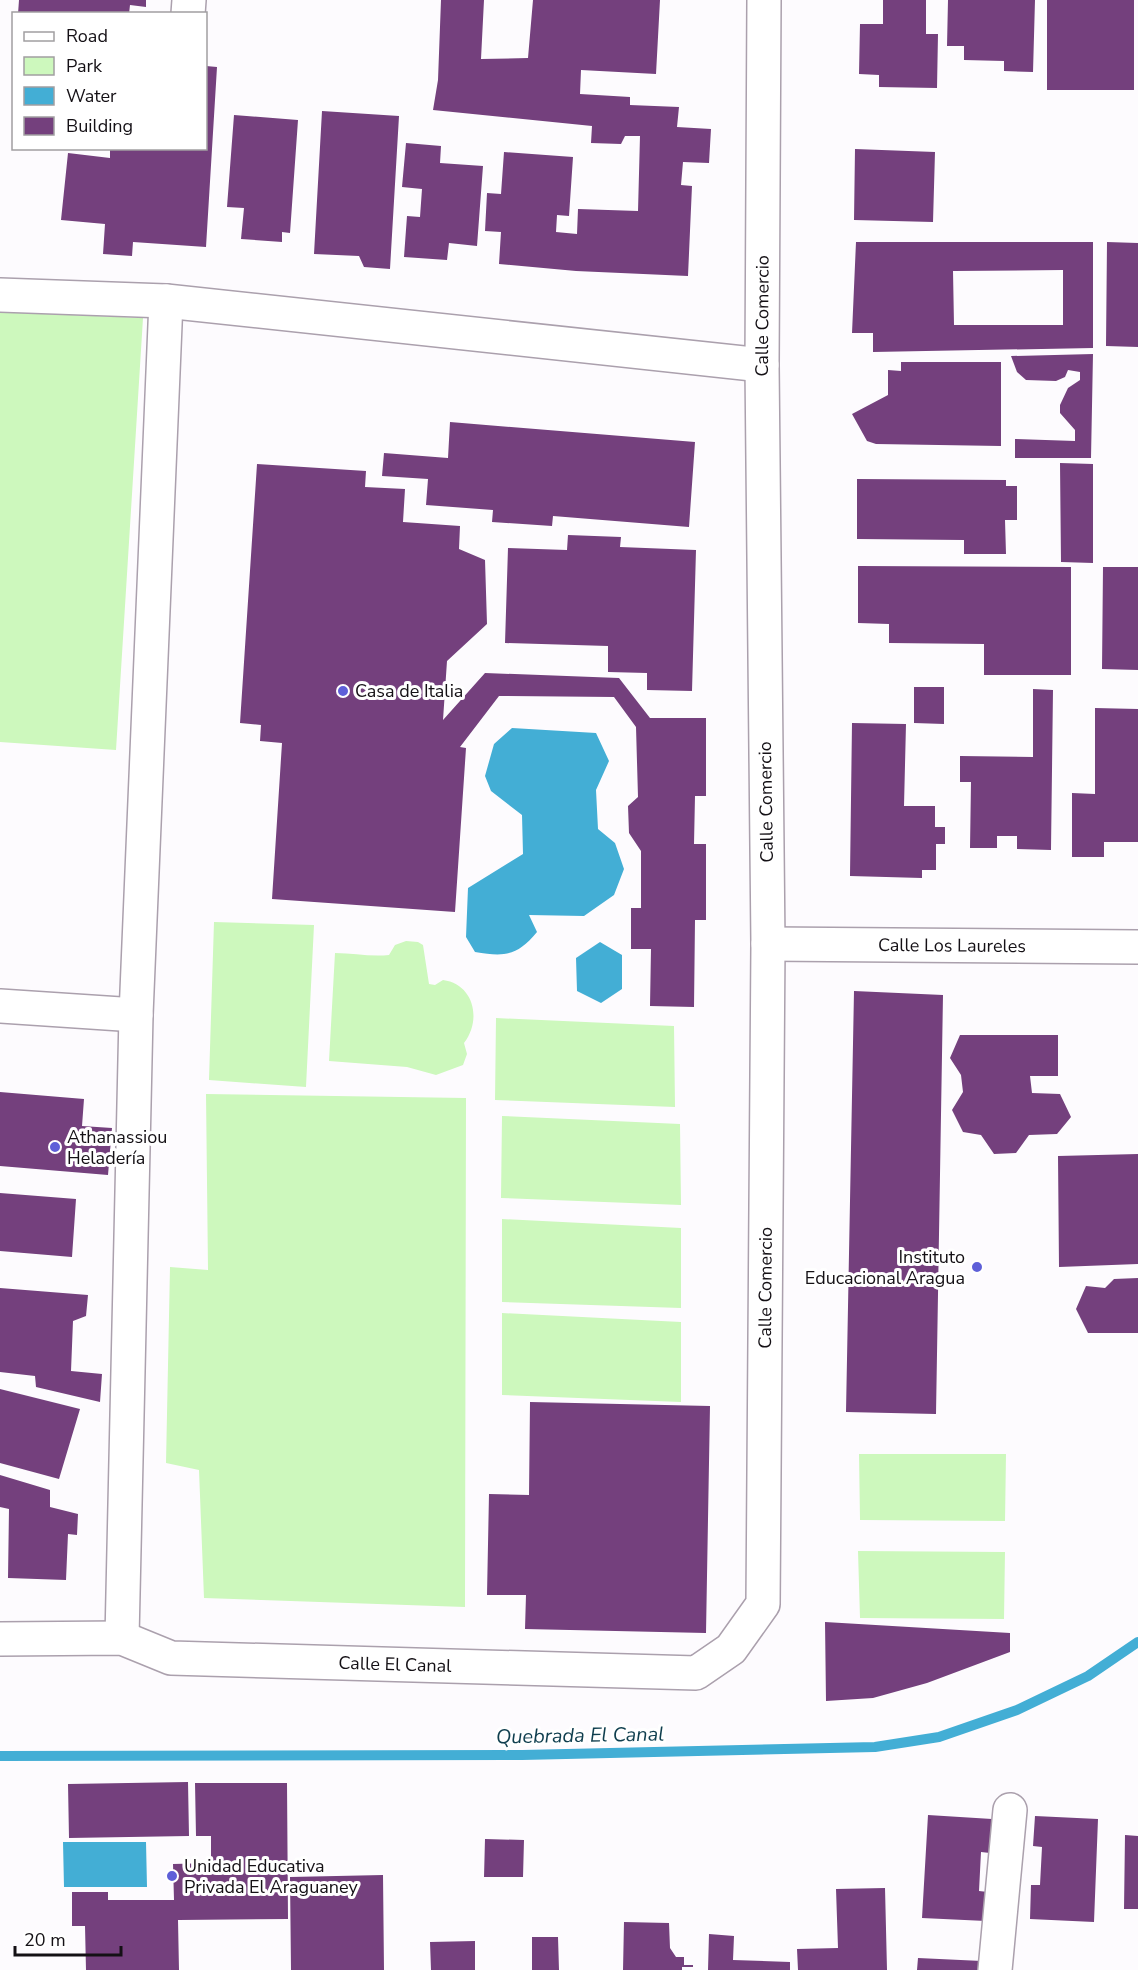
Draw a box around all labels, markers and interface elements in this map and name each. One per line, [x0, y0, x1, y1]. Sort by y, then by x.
legend [12, 12, 207, 150]
text: Road [66, 24, 108, 48]
text: Park [66, 54, 103, 78]
text: Water [66, 84, 117, 108]
text: Building [66, 114, 133, 138]
street label: Calle Comercio [750, 255, 775, 377]
place label: Casa de Italia [355, 679, 463, 703]
marker: Casa de Italia [336, 684, 350, 698]
street label: Calle Comercio [753, 741, 779, 863]
street label: Calle Los Laureles [878, 933, 1026, 958]
place label: Athanassiou Heladería [67, 1125, 167, 1170]
marker: Athanassiou Heladería [48, 1140, 62, 1154]
street label: Calle Comercio [753, 1227, 778, 1349]
place label: Instituto Educacional Aragua [805, 1245, 965, 1290]
marker: Instituto Educacional Aragua [970, 1260, 984, 1274]
street label: Calle El Canal [338, 1651, 453, 1678]
water label: Quebrada El Canal [496, 1721, 664, 1750]
place label: Unidad Educativa Privada El Araguaney [184, 1854, 358, 1899]
marker: Unidad Educativa Privada El Araguaney [165, 1869, 179, 1883]
scale bar [15, 1919, 122, 1957]
text: 20 m [24, 1928, 66, 1952]

